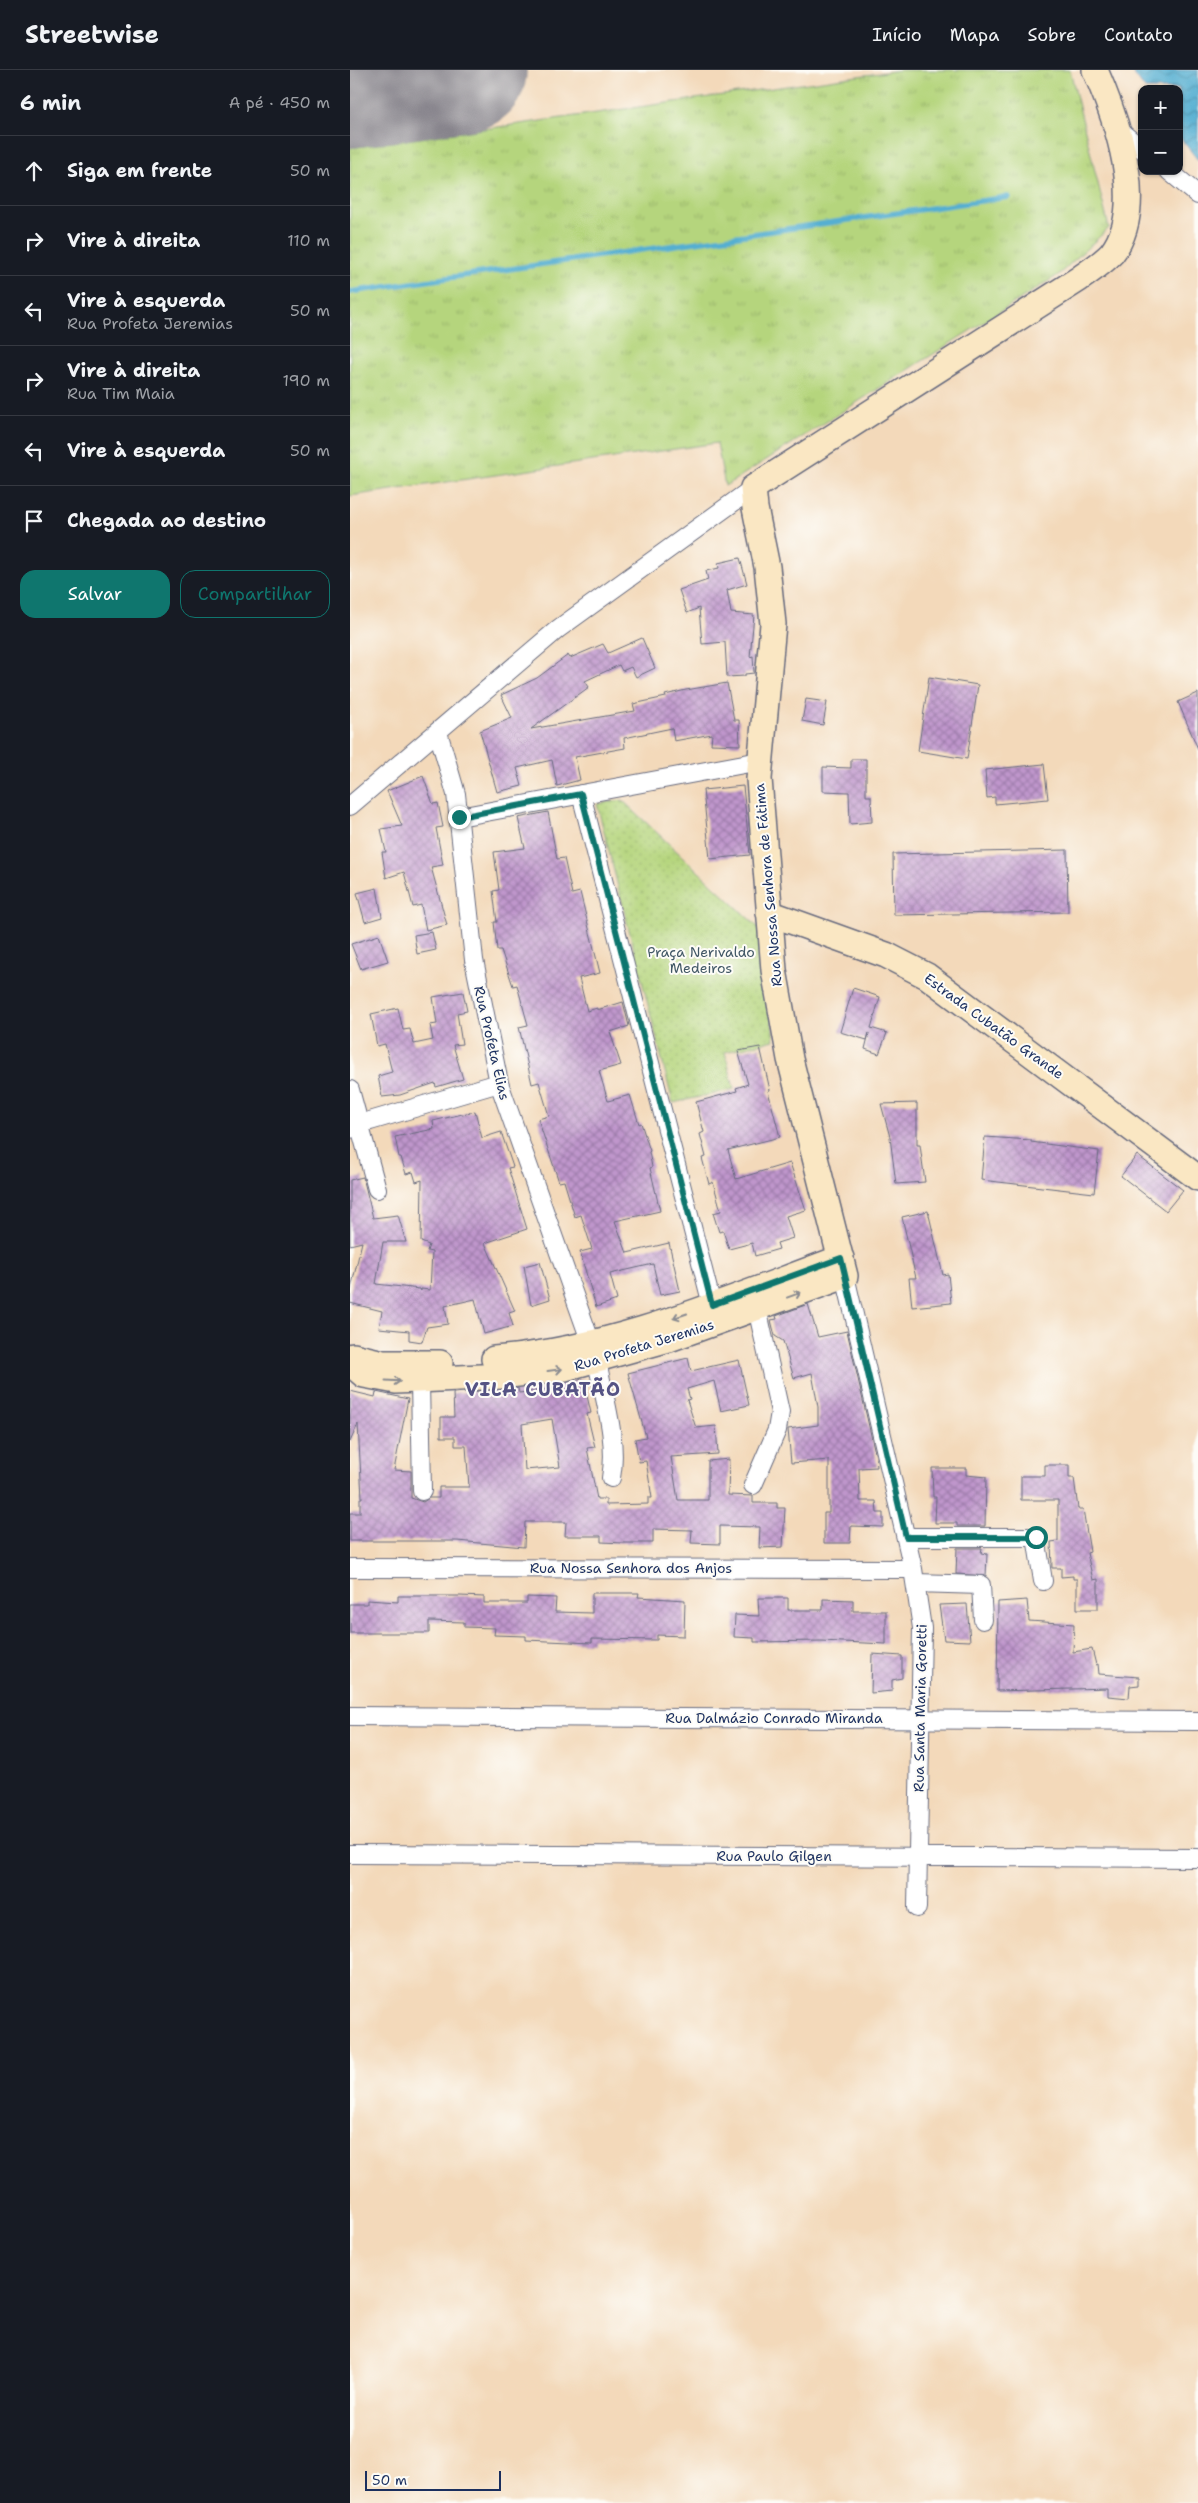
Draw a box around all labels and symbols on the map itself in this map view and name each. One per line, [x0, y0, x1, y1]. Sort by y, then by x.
street label: Rua Nossa Senhora de Fátima [750, 782, 786, 987]
route end [448, 806, 471, 829]
park label: Praça Nerivaldo Medeiros [647, 943, 755, 977]
street label: Estrada Cubatão Grande [921, 969, 1068, 1083]
street label: Rua Profeta Elias [470, 984, 514, 1102]
one-way arrow [785, 1290, 801, 1299]
one-way arrow [673, 1312, 688, 1321]
street label: Rua Profeta Jeremias [572, 1315, 716, 1375]
one-way arrow [547, 1365, 563, 1375]
one-way arrow [385, 1376, 401, 1385]
district label: VILA CUBATÃO [465, 1377, 621, 1402]
route start [1025, 1526, 1048, 1549]
street label: Rua Nossa Senhora dos Anjos [530, 1559, 732, 1577]
street label: Rua Santa Maria Goretti [910, 1624, 930, 1792]
street label: Rua Dalmázio Conrado Miranda [665, 1709, 883, 1727]
street label: Rua Paulo Gilgen [716, 1847, 832, 1865]
scale bar [365, 2468, 501, 2491]

